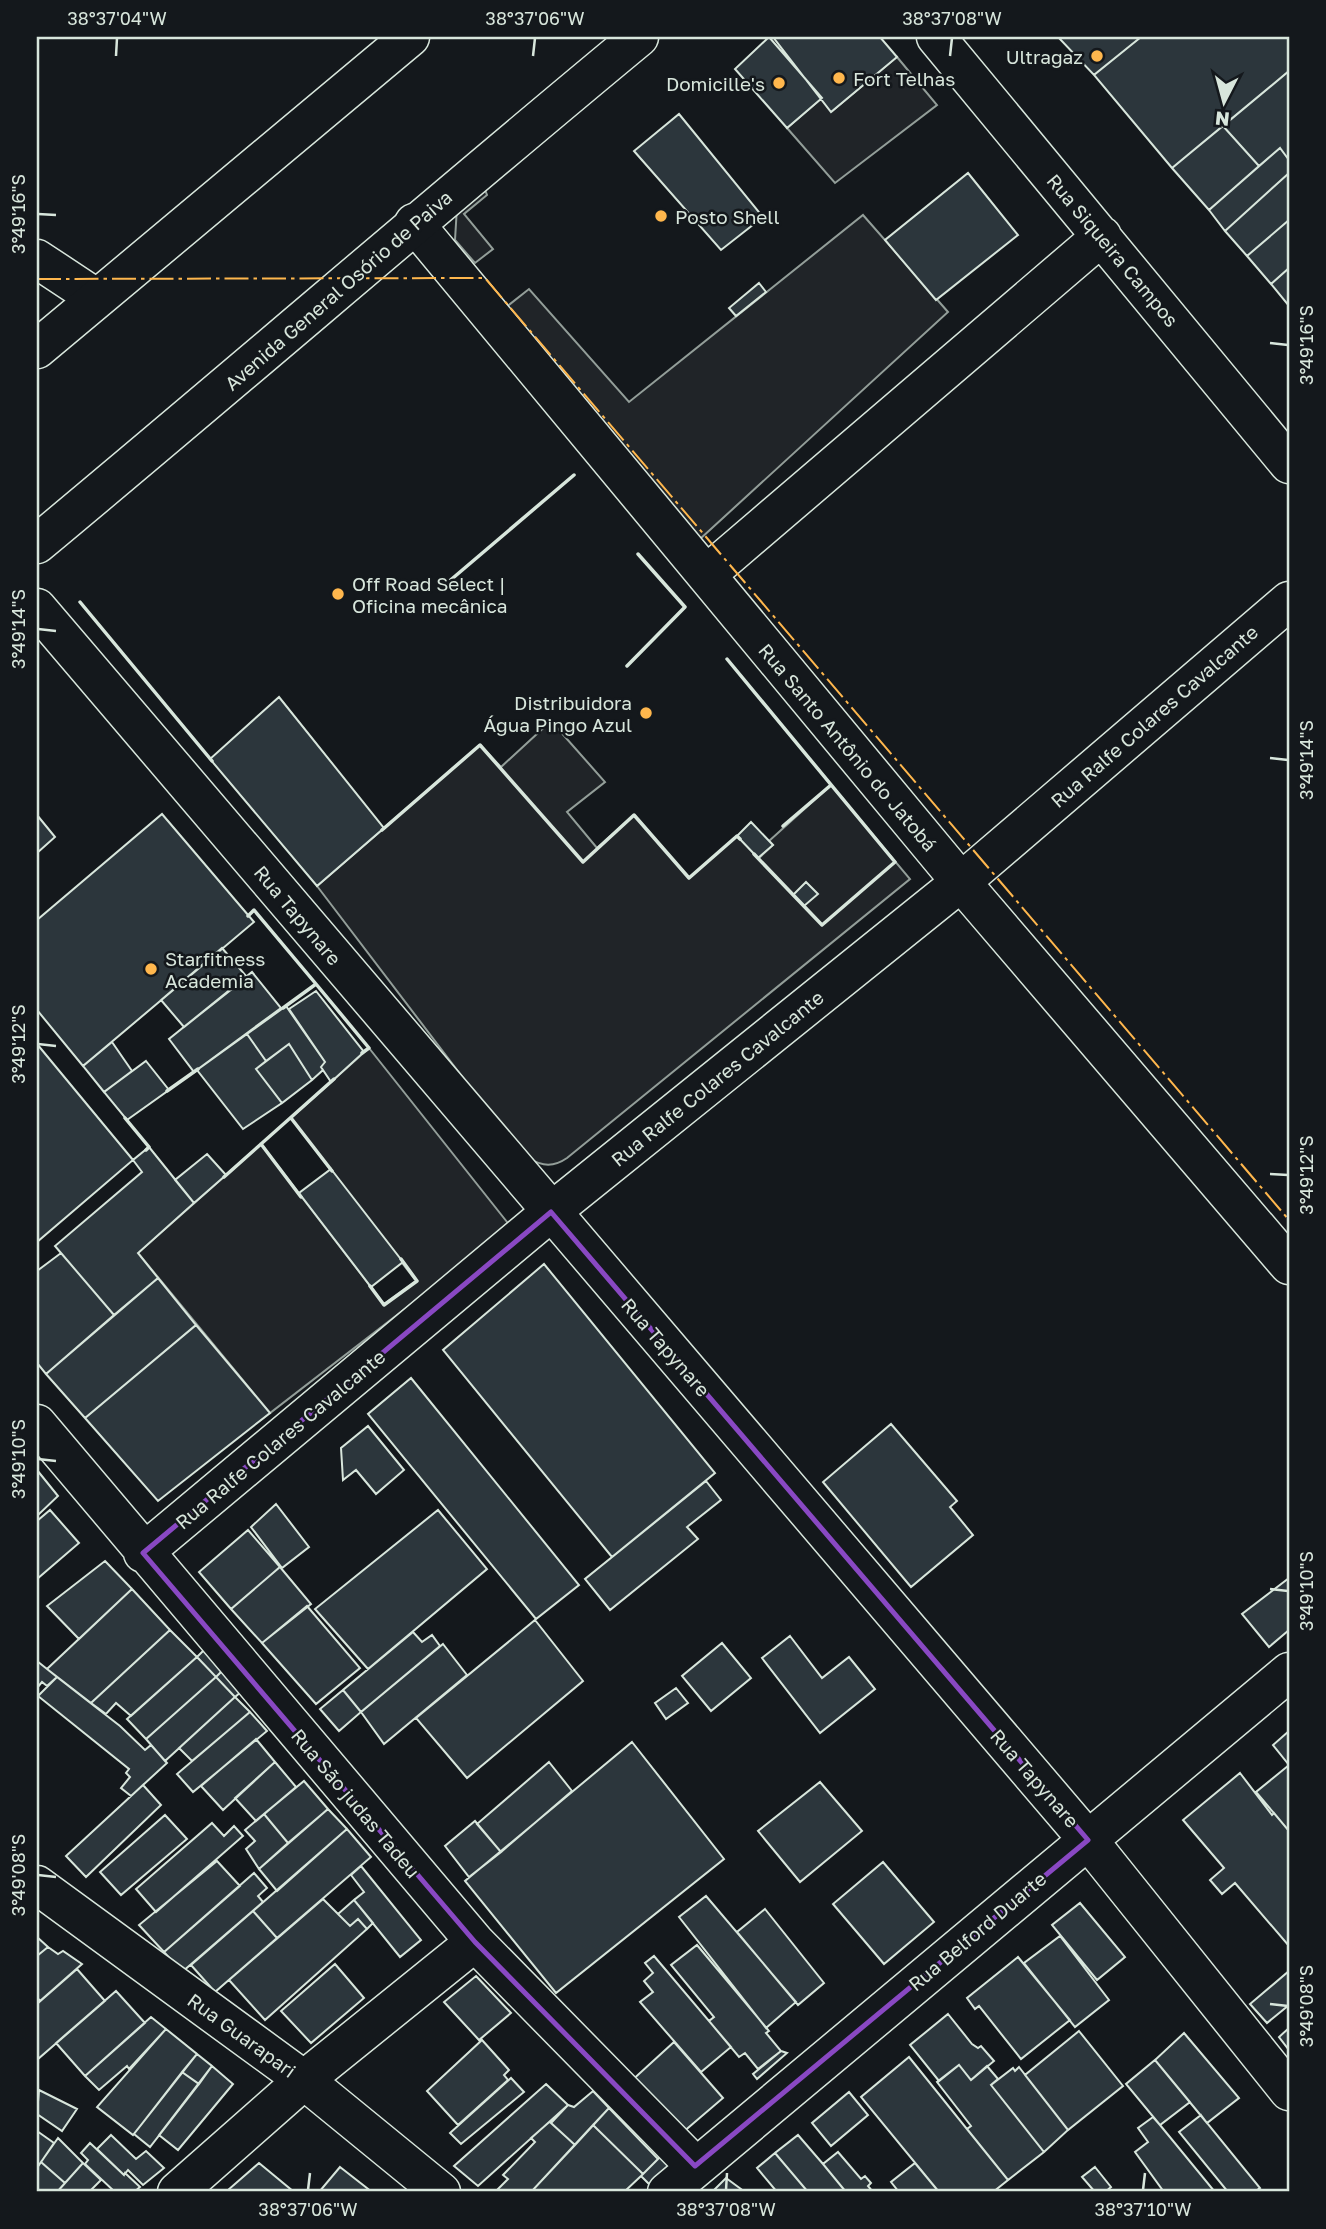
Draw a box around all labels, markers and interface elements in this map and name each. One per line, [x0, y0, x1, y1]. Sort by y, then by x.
text: 38°37'04"W [67, 7, 167, 29]
text: 38°37'06"W [485, 7, 585, 29]
text: 38°37'08"W [902, 7, 1002, 29]
place label: Ultragaz [1006, 45, 1083, 68]
marker: Ultragaz [1089, 48, 1105, 64]
north arrow [1190, 66, 1260, 136]
place label: Fort Telhas [853, 67, 955, 90]
marker: Fort Telhas [831, 70, 847, 86]
place label: Domicille's [666, 72, 765, 95]
marker: Domicille's [771, 75, 787, 91]
text: N [1214, 107, 1231, 132]
street label: Rua Siqueira Campos [1042, 169, 1184, 331]
text: 3°49'16"S [7, 174, 29, 254]
street label: Avenida General Osório de Paiva [220, 185, 456, 395]
place label: Posto Shell [675, 205, 780, 228]
marker: Posto Shell [653, 208, 669, 224]
text: 3°49'16"S [1295, 305, 1317, 385]
place label: Off Road Select | Oficina mecânica [352, 572, 508, 617]
marker: Off Road Select | Oficina mecânica [330, 586, 346, 602]
text: 3°49'14"S [7, 589, 29, 669]
street label: Rua Ralfe Colares Cavalcante [1046, 620, 1262, 812]
street label: Rua Santo Antônio do Jatobá [754, 638, 942, 856]
place label: Distribuidora Água Pingo Azul [484, 691, 632, 736]
marker: Distribuidora Água Pingo Azul [638, 705, 654, 721]
text: 3°49'14"S [1295, 720, 1317, 800]
street label: Rua Tapynare [250, 861, 346, 969]
place label: Starfitness Academia [165, 947, 265, 992]
marker: Starfitness Academia [143, 961, 159, 977]
street label: Rua Ralfe Colares Cavalcante [606, 985, 828, 1171]
text: 3°49'12"S [7, 1004, 29, 1084]
text: 3°49'12"S [1295, 1135, 1317, 1215]
street label: Rua Tapynare [617, 1293, 715, 1401]
street label: Rua Ralfe Colares Cavalcante [171, 1345, 389, 1533]
text: 3°49'10"S [7, 1419, 29, 1499]
text: 3°49'10"S [1295, 1551, 1317, 1631]
street label: Rua São judas Tadeu [287, 1724, 425, 1882]
street label: Rua Tapynare [986, 1724, 1084, 1832]
text: 3°49'08"S [7, 1834, 29, 1916]
street label: Rua Belford Duarte [903, 1867, 1051, 1995]
text: 3°49'08"S [1295, 1965, 1317, 2047]
street label: Rua Guarapari [183, 1988, 301, 2082]
text: 38°37'06"W [258, 2198, 358, 2220]
text: 38°37'08"W [676, 2198, 776, 2220]
text: 38°37'10"W [1094, 2198, 1192, 2220]

